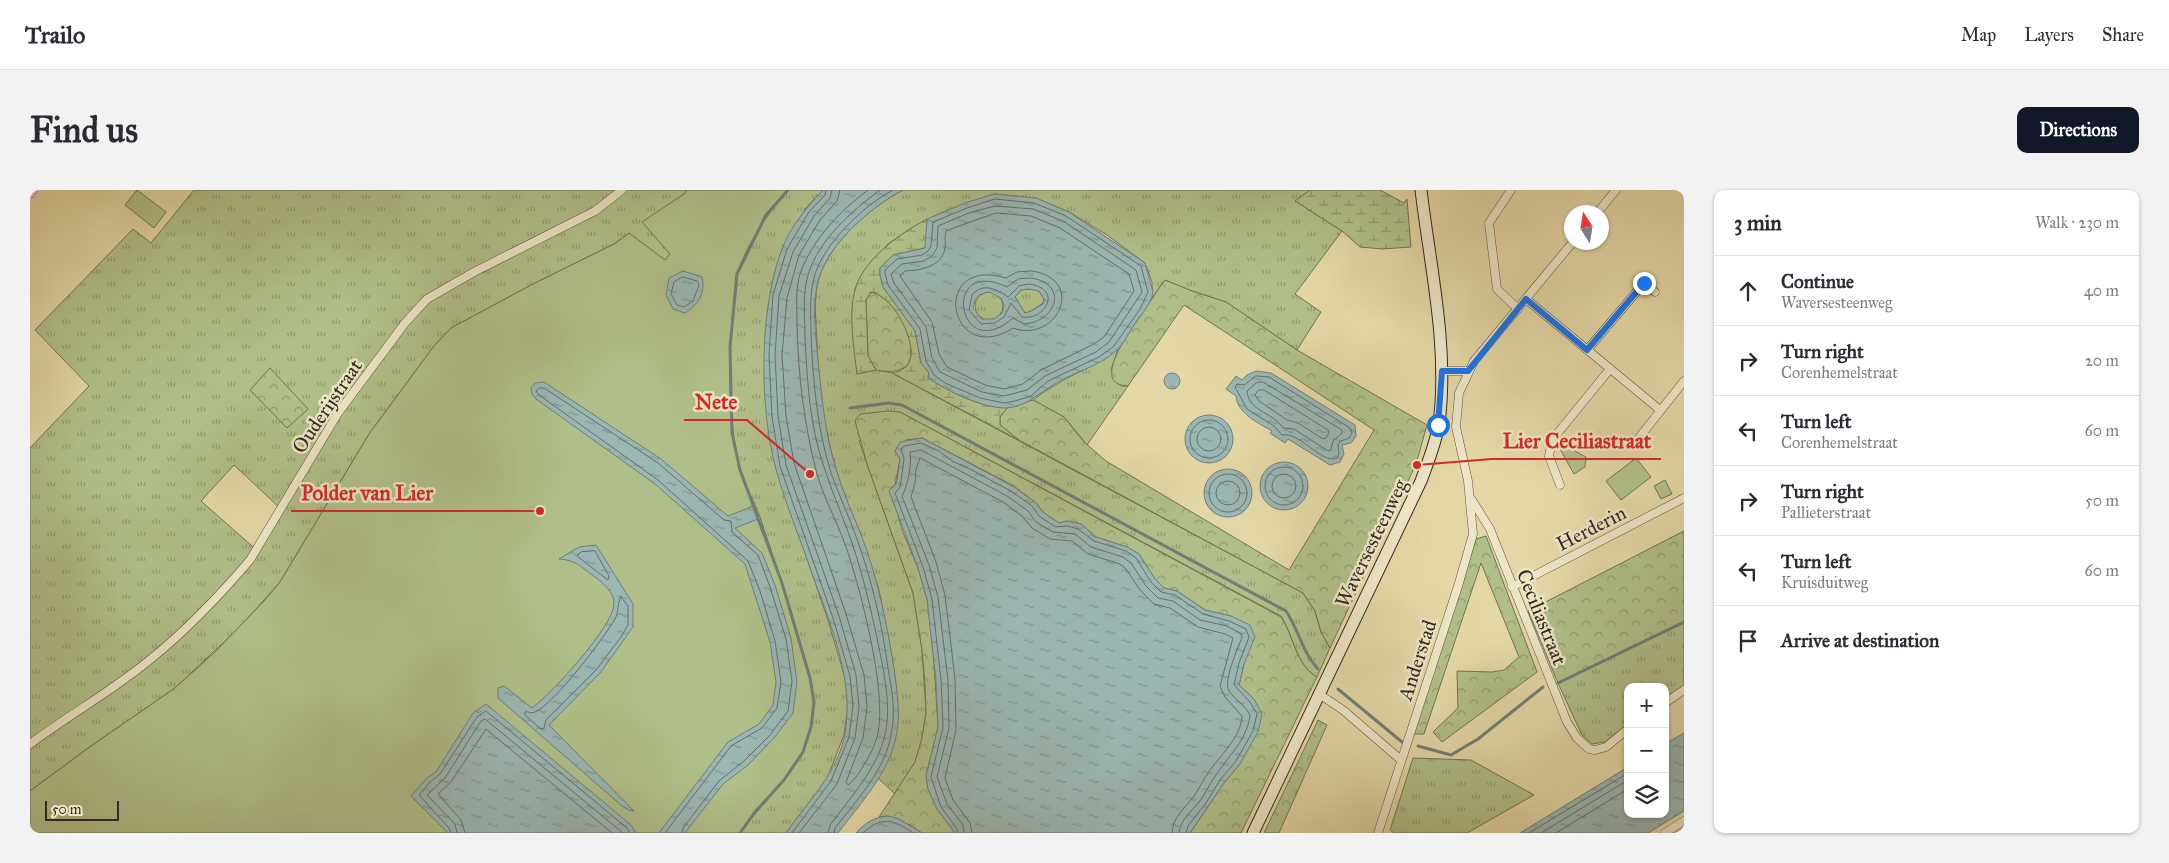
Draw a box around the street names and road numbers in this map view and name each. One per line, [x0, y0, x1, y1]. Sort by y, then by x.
street label: Ouderijstraat [287, 355, 367, 457]
street label: Waversesteenweg [1330, 475, 1414, 611]
street label: Herderin [1552, 500, 1630, 556]
street label: Ceciliastraat [1512, 566, 1572, 668]
street label: Anderstad [1392, 617, 1441, 704]

